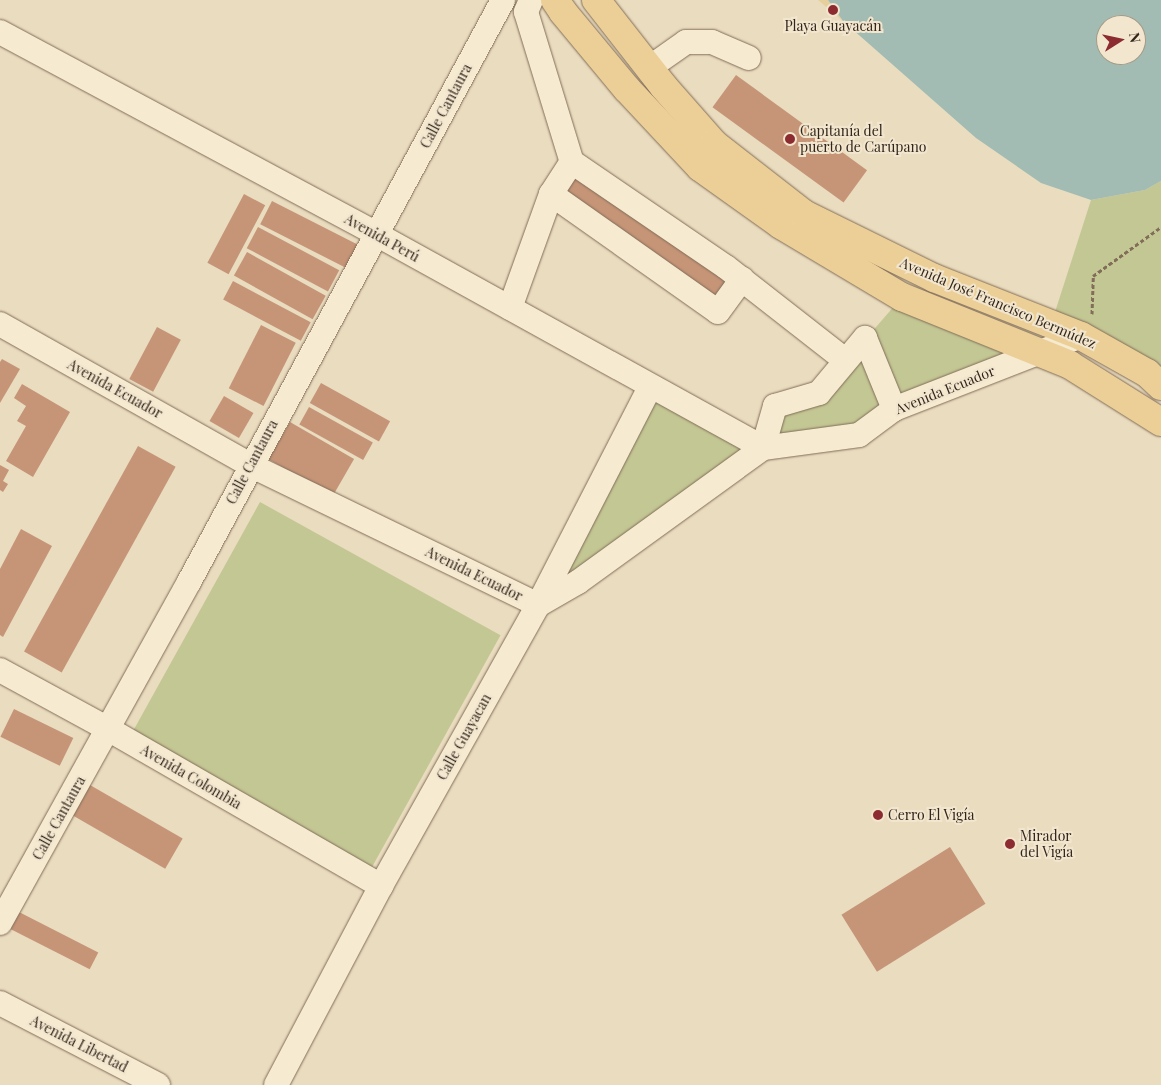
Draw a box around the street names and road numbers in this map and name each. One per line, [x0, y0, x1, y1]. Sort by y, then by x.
street label: Calle Cantaura [417, 61, 475, 151]
street label: Avenida Perú [342, 210, 422, 266]
street label: Avenida José Francisco Bermúdez [897, 254, 1099, 352]
street label: Avenida Ecuador [65, 356, 165, 422]
street label: Avenida Ecuador [893, 362, 997, 418]
street label: Calle Cantaura [223, 417, 281, 507]
street label: Avenida Ecuador [423, 543, 525, 605]
street label: Calle Guayacan [433, 691, 495, 783]
street label: Avenida Colombia [138, 741, 244, 813]
street label: Calle Cantaura [29, 773, 89, 863]
street label: Avenida Libertad [27, 1012, 131, 1076]

